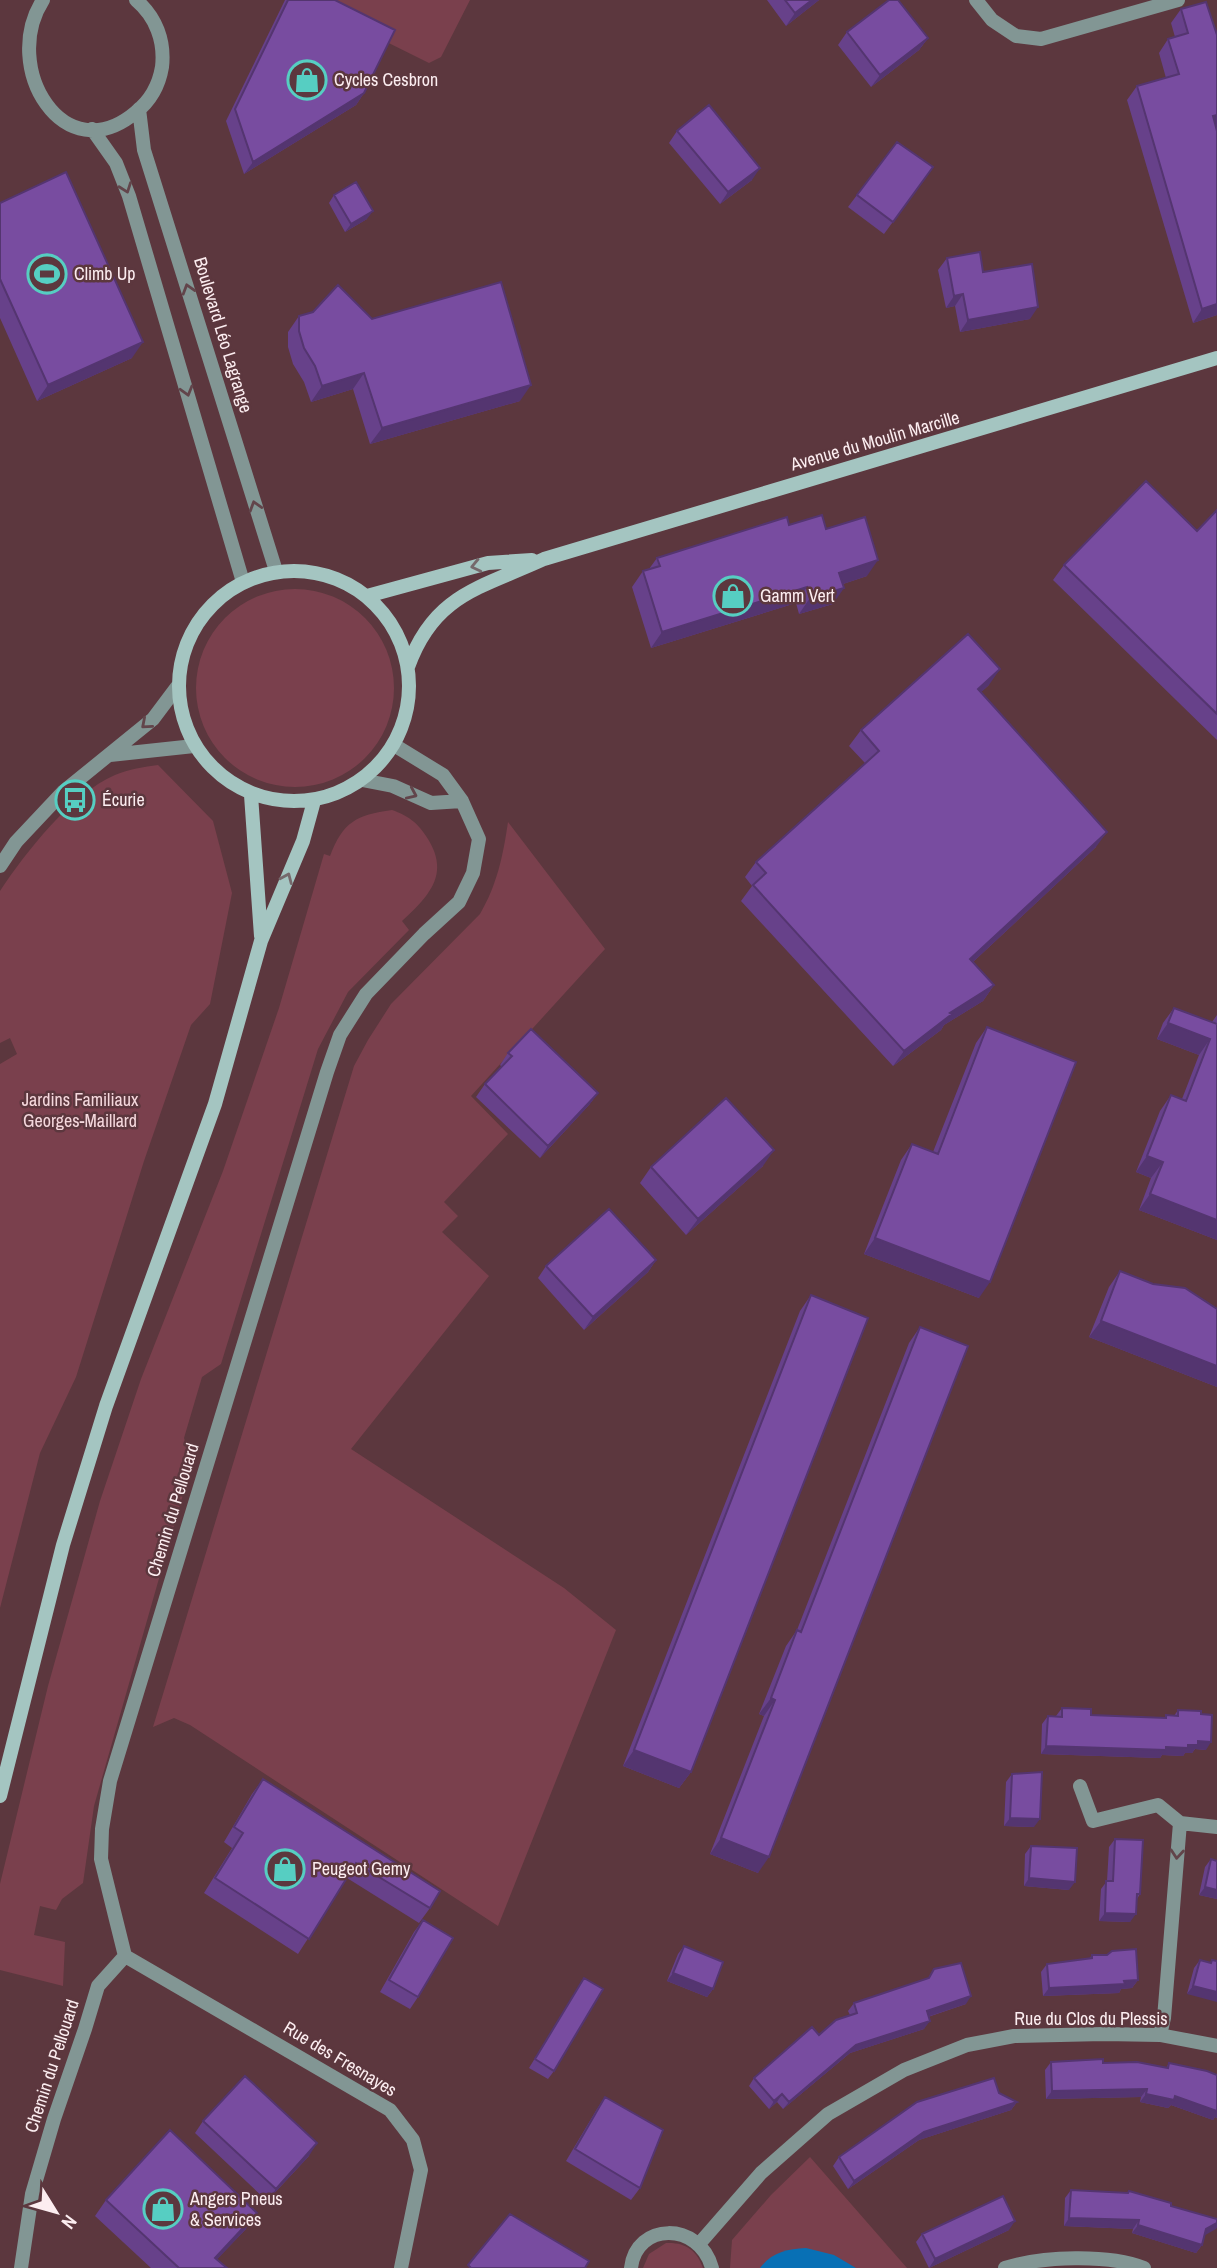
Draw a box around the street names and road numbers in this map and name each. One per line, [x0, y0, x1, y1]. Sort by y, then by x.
street label: Boulevard Léo Lagrange [188, 254, 259, 416]
street label: Avenue du Moulin Marcille [787, 404, 962, 477]
street label: Chemin du Pellouard [140, 1440, 205, 1580]
street label: Chemin du Pellouard [18, 1996, 85, 2136]
street label: Rue du Clos du Plessis [1014, 2006, 1168, 2031]
street label: Rue des Fresnayes [279, 2015, 402, 2102]

